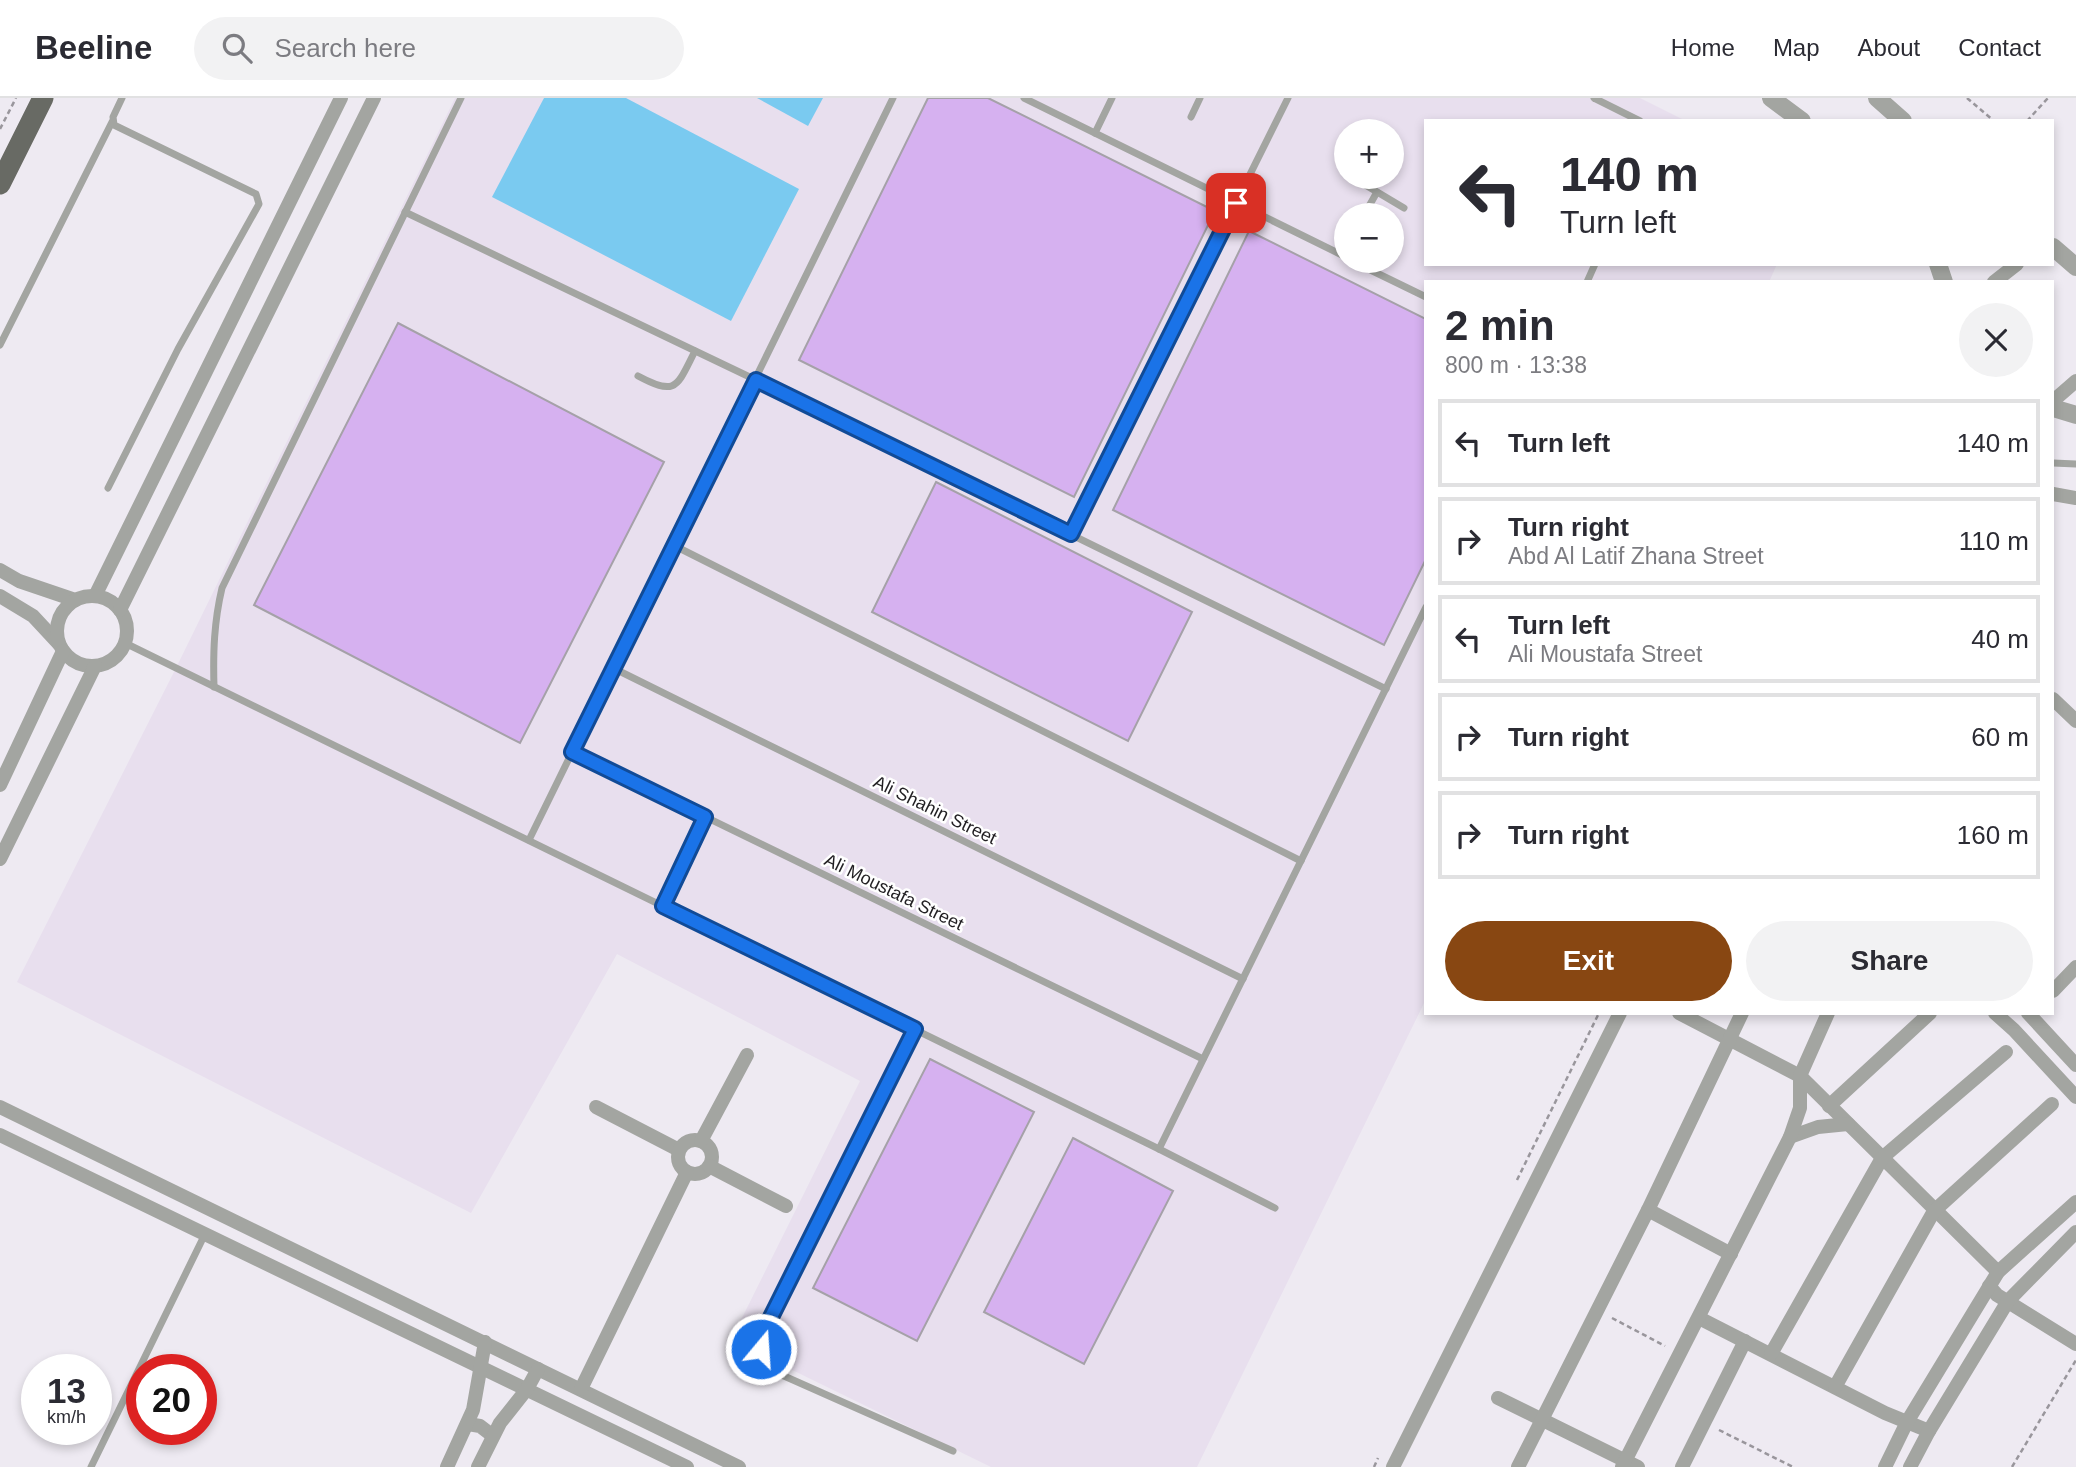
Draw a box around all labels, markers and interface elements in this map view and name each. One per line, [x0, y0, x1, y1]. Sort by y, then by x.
search box [194, 17, 684, 80]
text: Beeline [35, 29, 152, 66]
icon: search [218, 29, 256, 67]
text: Search here [274, 33, 416, 63]
text: Home [1671, 34, 1735, 61]
text: Map [1773, 34, 1820, 61]
text: About [1858, 34, 1920, 61]
text: Contact [1958, 34, 2041, 61]
map controls [1334, 119, 1404, 273]
button: + [1334, 119, 1404, 189]
icon: left [1445, 147, 1536, 238]
text: 140 m [1560, 147, 1699, 201]
pin [1206, 173, 1266, 233]
icon: arrive [1217, 184, 1255, 222]
button: − [1334, 203, 1404, 273]
text: Turn left [1560, 204, 1676, 240]
text: 2 min [1445, 302, 1555, 349]
button: close [1959, 303, 2033, 377]
text: 800 m · 13:38 [1445, 352, 1587, 378]
icon: left [1449, 424, 1487, 462]
text: Turn left [1508, 428, 1610, 458]
text: 140 m [1957, 428, 2029, 458]
text: Turn right [1508, 512, 1629, 542]
icon: right [1449, 522, 1487, 560]
text: 110 m [1959, 526, 2029, 556]
text: Abd Al Latif Zhana Street [1508, 543, 1764, 569]
text: Turn left [1508, 610, 1610, 640]
icon: left [1449, 620, 1487, 658]
text: 40 m [1971, 624, 2029, 654]
text: Ali Moustafa Street [1508, 641, 1702, 667]
icon: right [1449, 718, 1487, 756]
text: Turn right [1508, 722, 1629, 752]
text: 60 m [1971, 722, 2029, 752]
street label: Ali Shahin Street [870, 772, 1000, 848]
icon: right [1449, 816, 1487, 854]
text: Turn right [1508, 820, 1629, 850]
text: 160 m [1957, 820, 2029, 850]
street label: Ali Moustafa Street [821, 850, 967, 934]
button: Exit [1445, 921, 1732, 1001]
button: Share [1746, 921, 2033, 1001]
position arrow [724, 1312, 798, 1386]
speed limit sign: 20 [126, 1354, 217, 1445]
text: 13 [47, 1371, 86, 1410]
text: km/h [47, 1407, 86, 1427]

